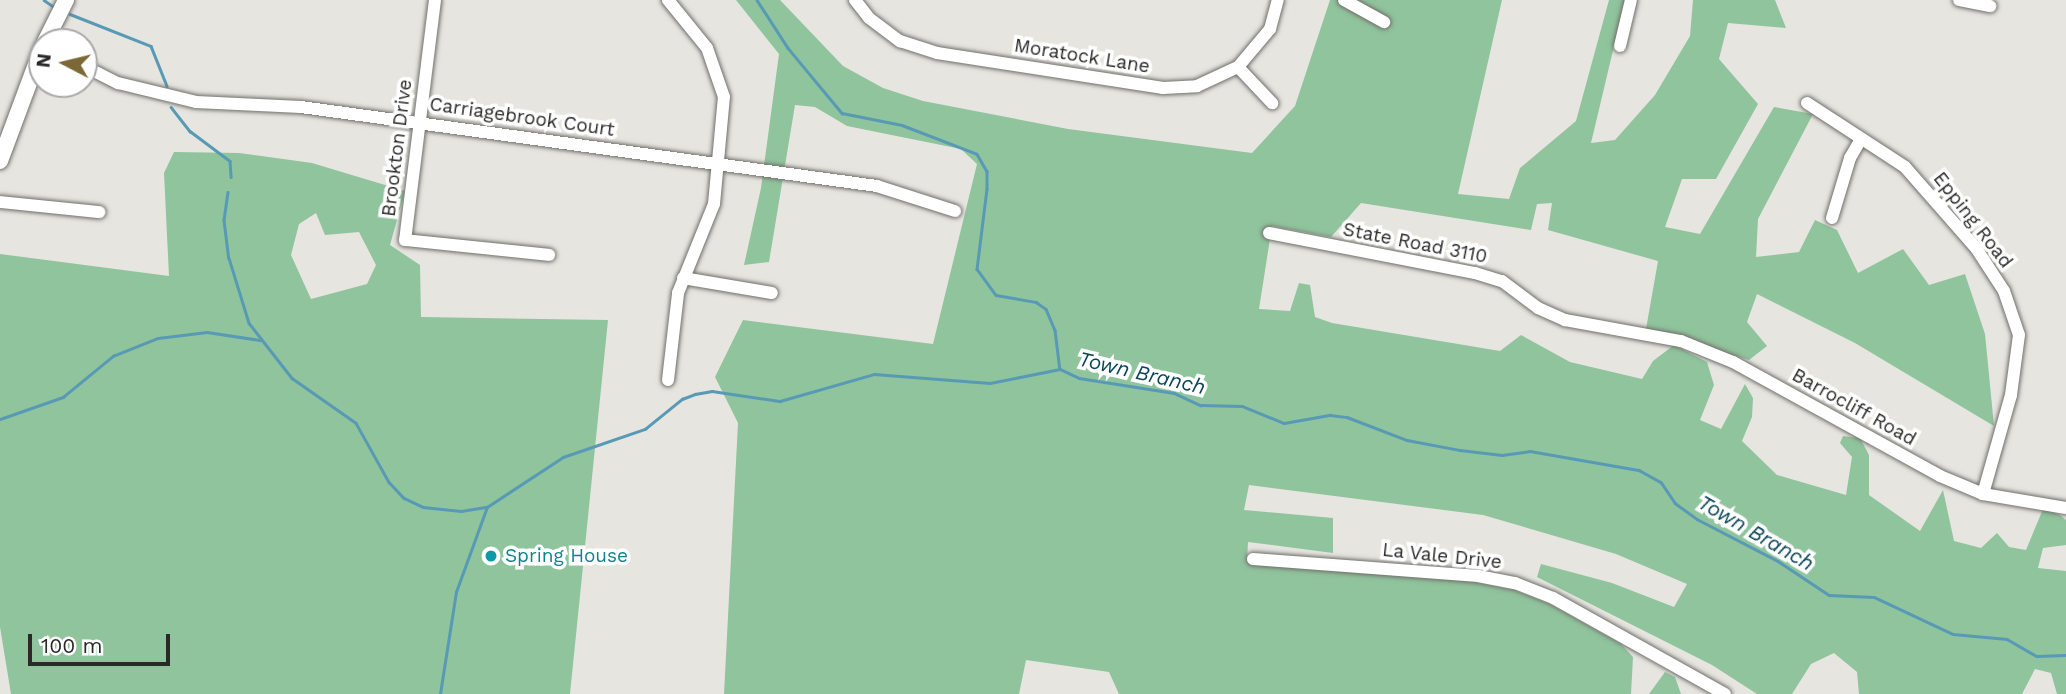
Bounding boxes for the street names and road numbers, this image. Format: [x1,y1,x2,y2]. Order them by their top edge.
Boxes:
street label: Moratock Lane [1012,34,1152,78]
street label: Brookton Drive [377,78,417,218]
street label: Carriagebrook Court [428,93,616,141]
street label: Epping Road [1928,167,2018,273]
street label: State Road 3110 [1341,218,1489,268]
street label: Barrocliff Road [1788,363,1920,451]
street label: La Vale Drive [1381,538,1503,574]

